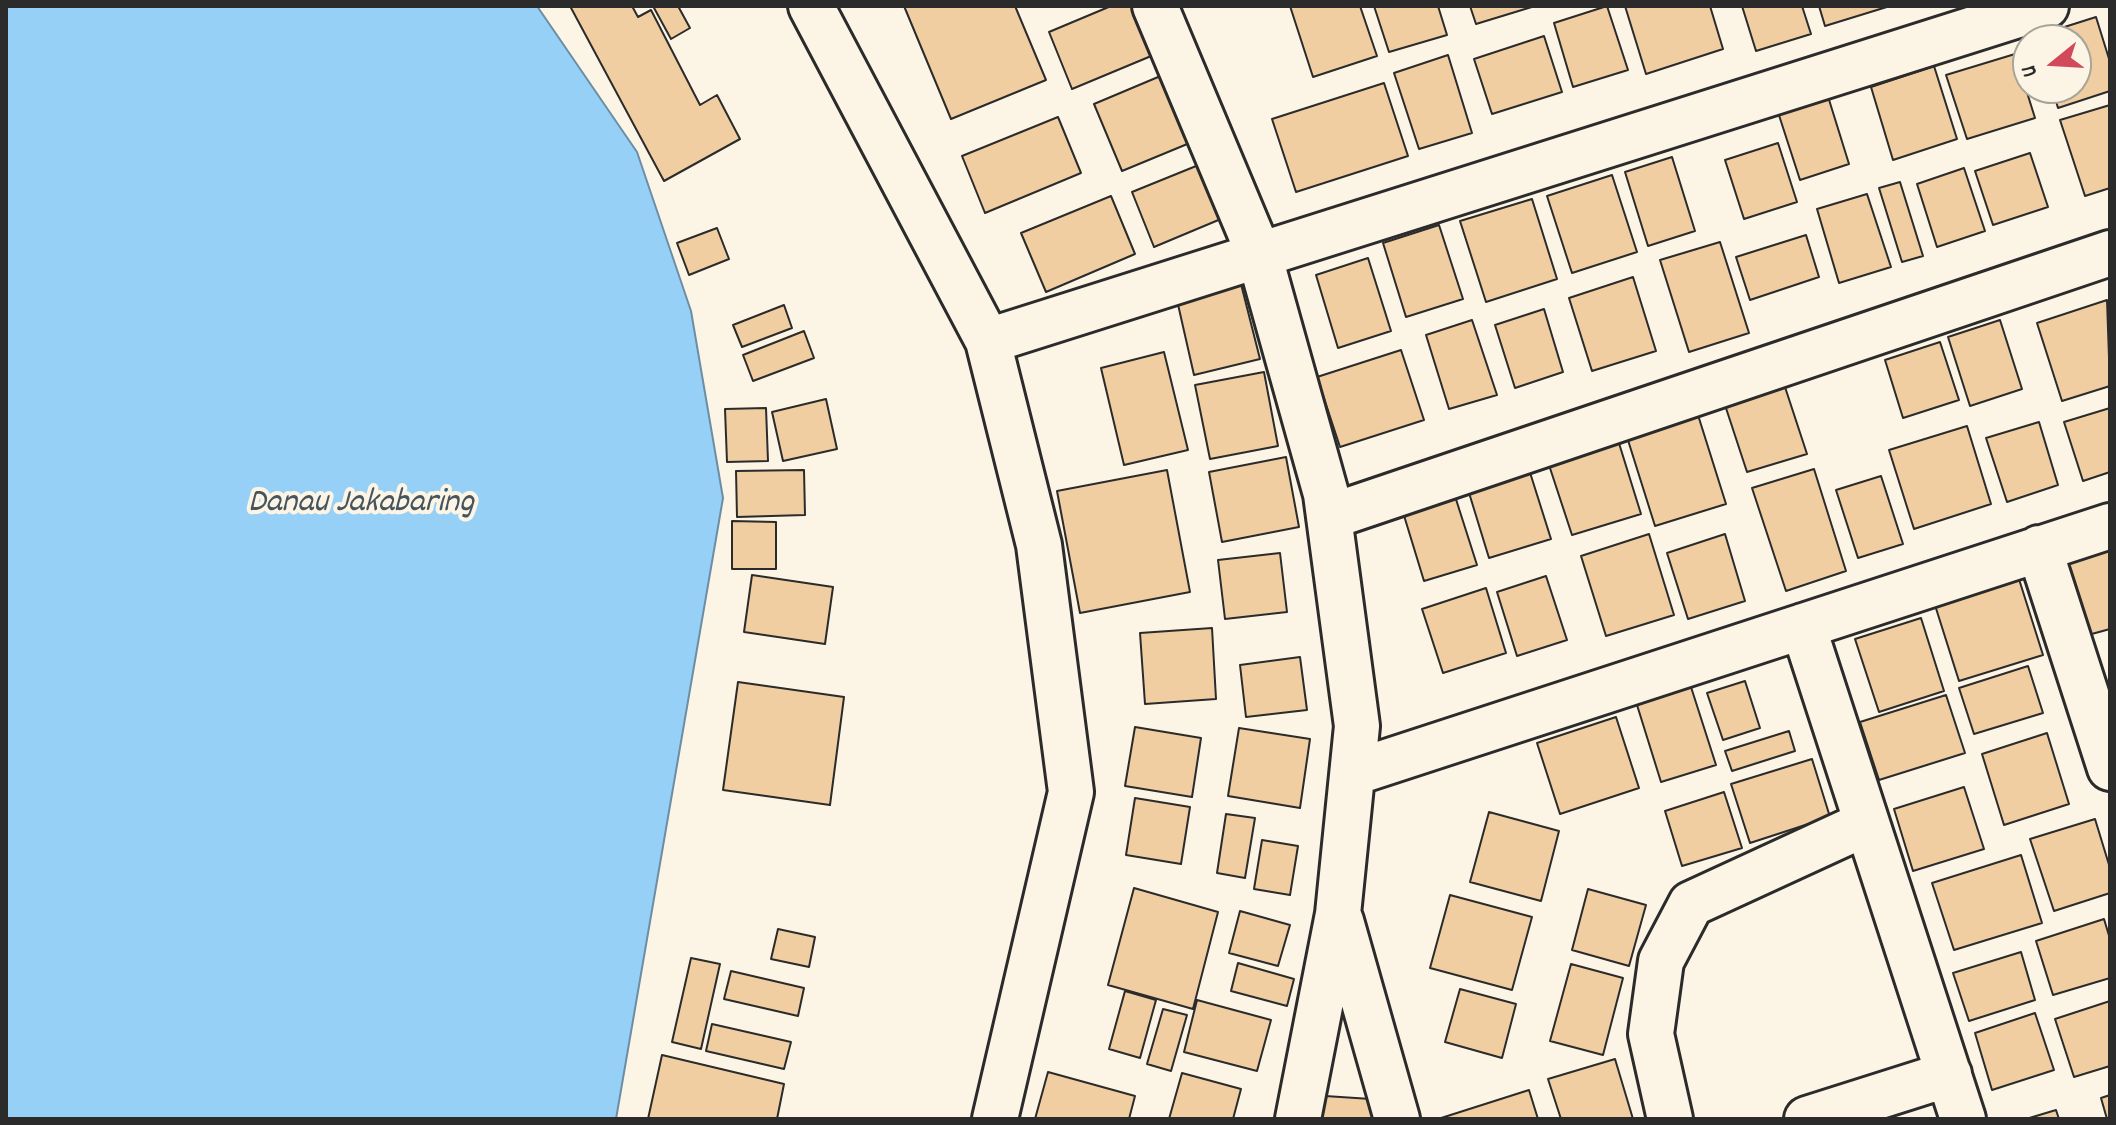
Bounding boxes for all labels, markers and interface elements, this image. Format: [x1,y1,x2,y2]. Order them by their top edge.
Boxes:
north arrow [2012,24,2092,104]
text: U [2014,61,2047,81]
water label: Danau Jakabaring [248,485,474,525]

